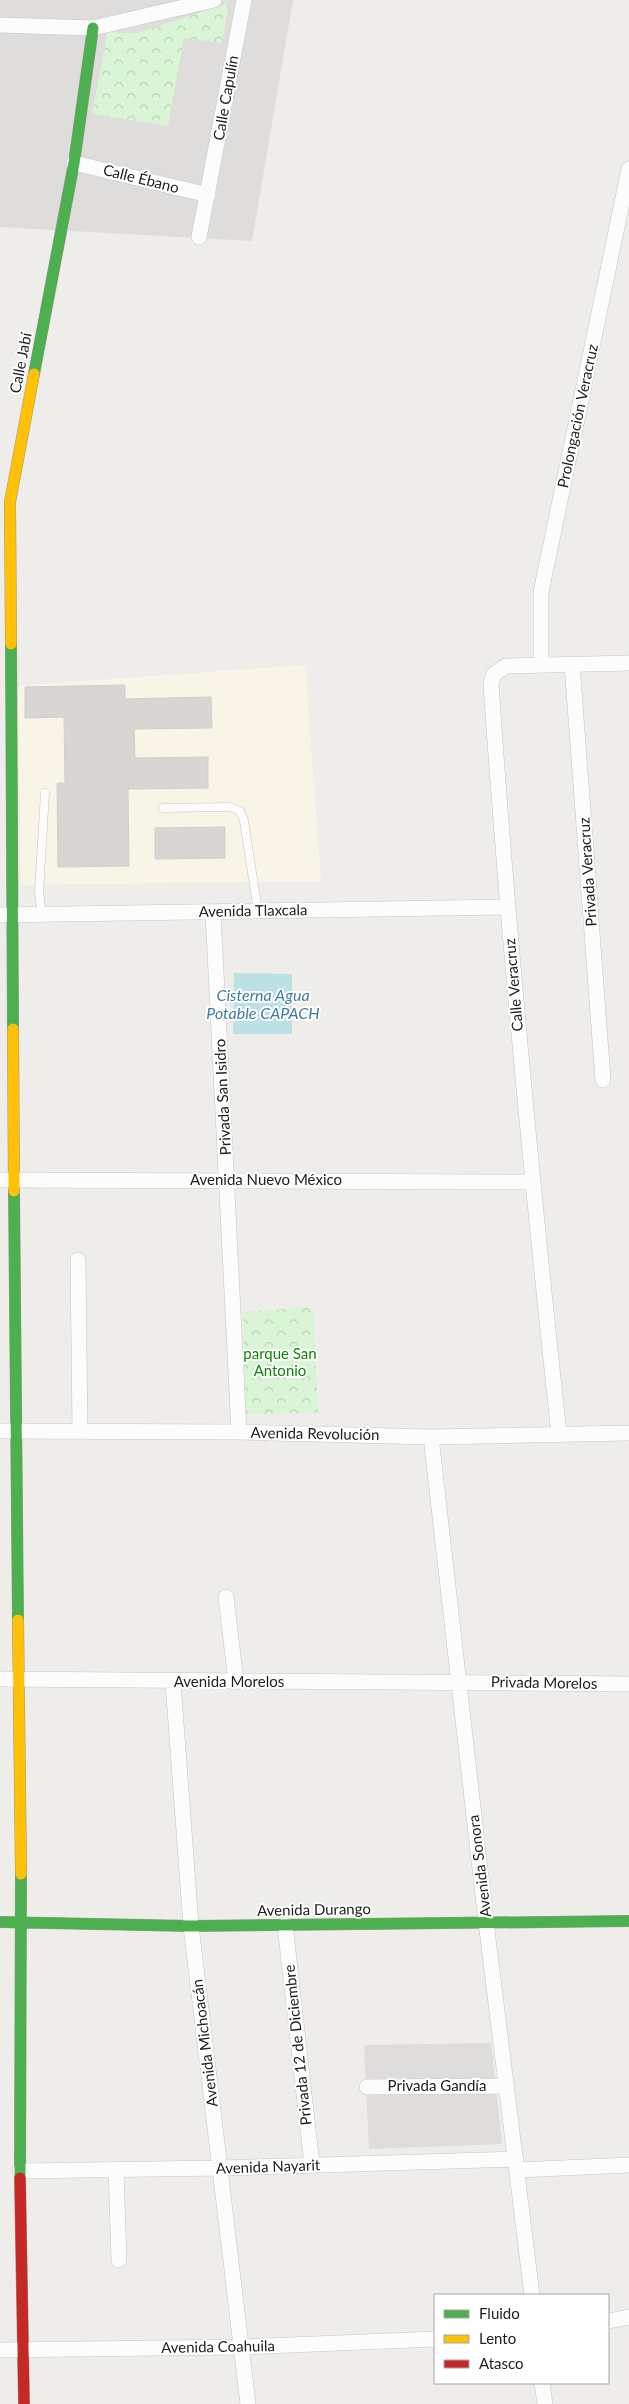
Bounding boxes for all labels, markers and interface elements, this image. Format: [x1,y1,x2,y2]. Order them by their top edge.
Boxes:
street label: Calle Capulín [209,54,241,142]
street label: Calle Ébano [101,160,181,196]
street label: Calle Jabí [5,330,35,395]
street label: Prolongación Veracruz [553,342,601,489]
street label: Privada Veracruz [574,817,600,927]
street label: Avenida Tlaxcala [198,900,307,920]
street label: Calle Veracruz [500,938,526,1032]
water label: Cisterna Agua Potable CAPACH [206,985,320,1022]
street label: Privada San Isidro [210,1038,234,1156]
street label: Avenida Nuevo México [190,1170,342,1188]
park label: parque San Antonio [243,1344,317,1379]
street label: Avenida Revolución [250,1423,380,1443]
street label: Avenida Morelos [174,1672,284,1690]
street label: Privada Morelos [491,1672,597,1692]
street label: Avenida Sonora [464,1814,494,1918]
street label: Avenida Durango [257,1899,371,1919]
street label: Privada 12 de Diciembre [280,1964,314,2126]
street label: Avenida Michoacán [187,1978,221,2108]
street label: Privada Gandía [388,2076,486,2094]
street label: Avenida Nayarit [215,2155,321,2177]
legend [434,2294,609,2384]
text: Fluido [479,2304,520,2322]
text: Lento [479,2329,516,2347]
street label: Avenida Coahuila [161,2336,275,2356]
text: Atasco [479,2354,524,2372]

